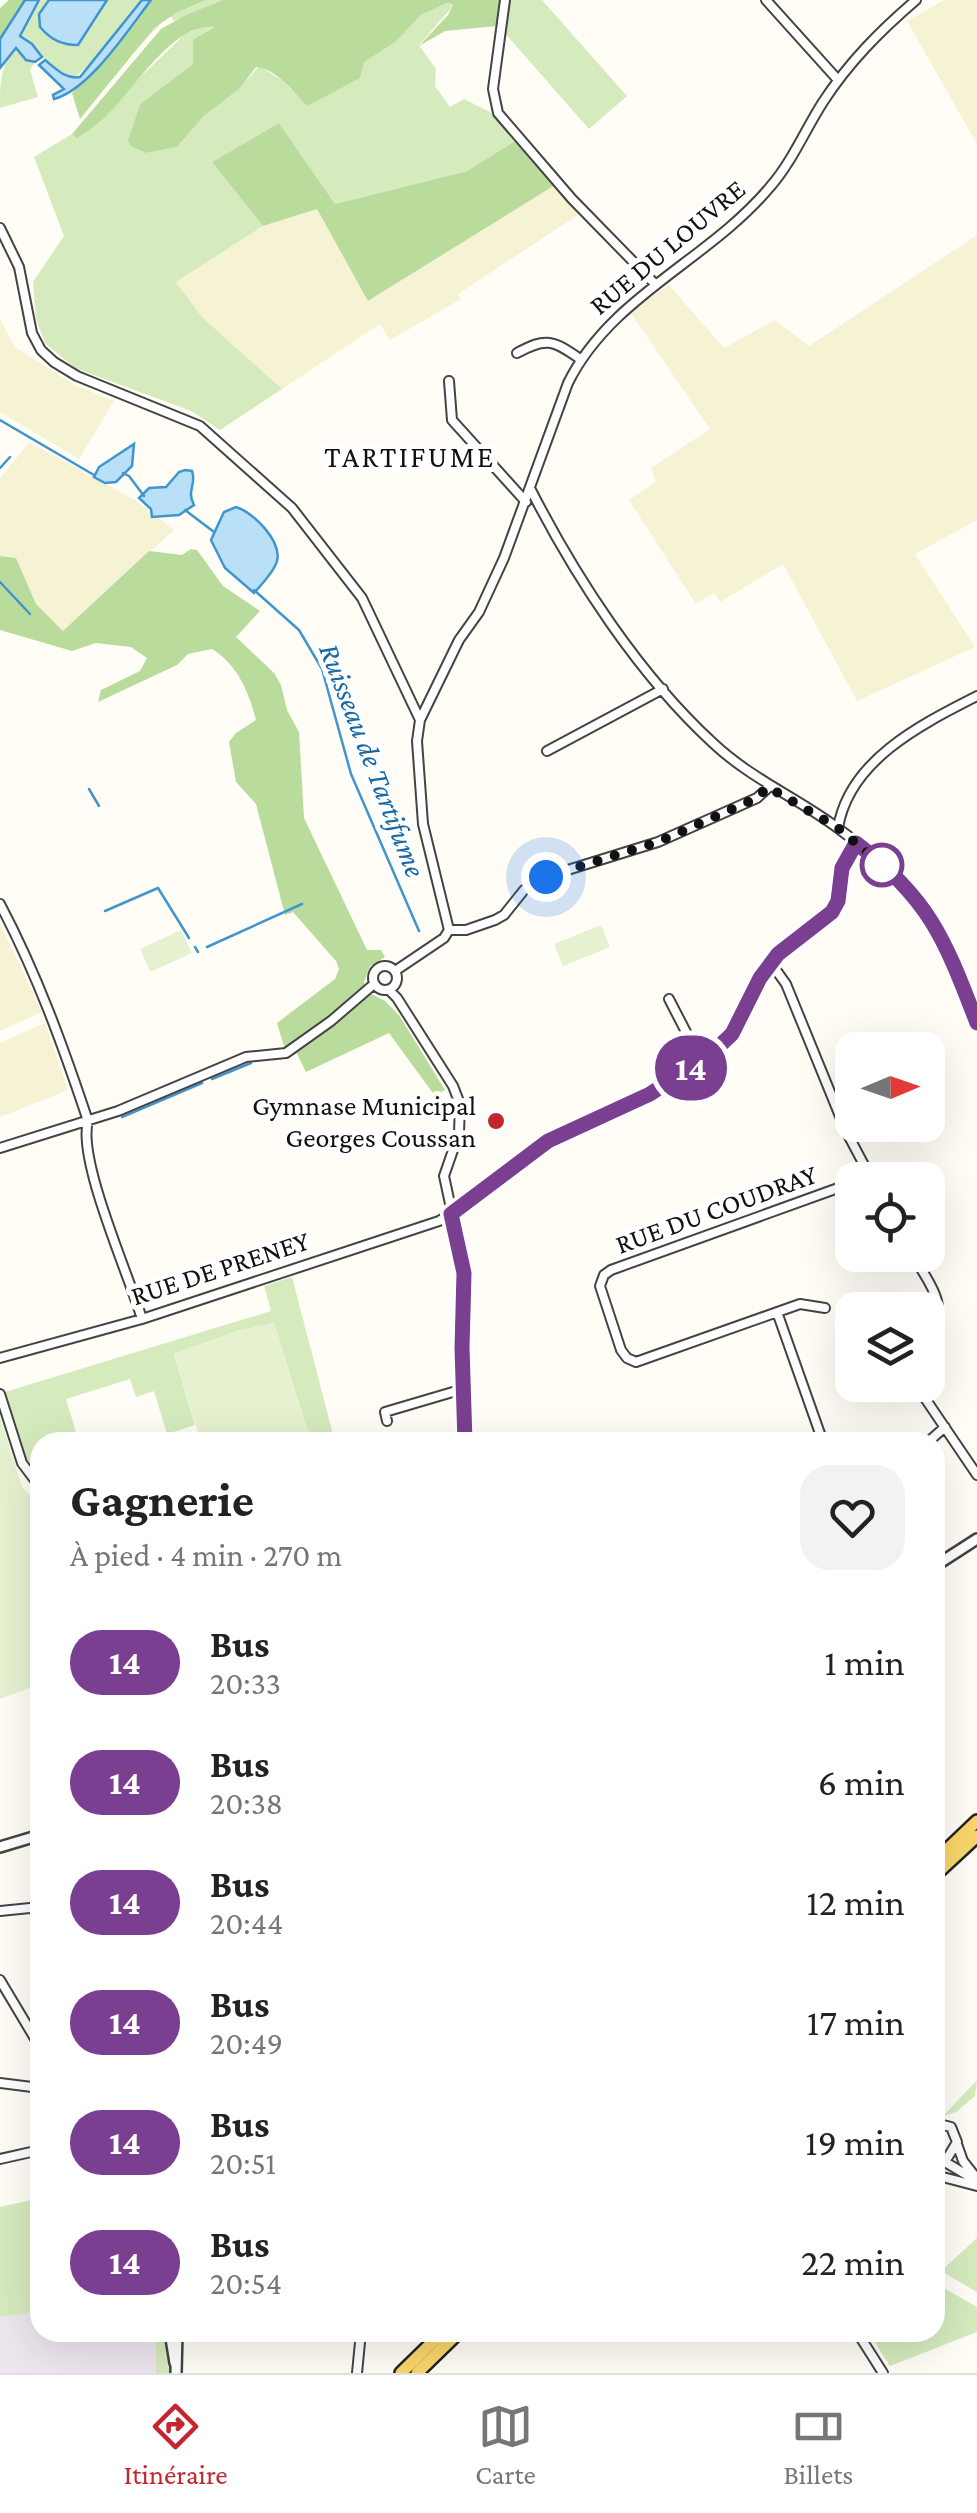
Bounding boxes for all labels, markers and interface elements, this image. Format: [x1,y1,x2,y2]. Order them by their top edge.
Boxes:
street label: RUE DU LOUVRE [583,173,751,321]
district label: TARTIFUME [324,440,496,473]
water label: Ruisseau de Tartifume [312,638,433,882]
unlabelled marker [861,844,903,886]
your location [521,852,571,902]
north arrow [835,1032,945,1142]
map controls [835,1032,945,1402]
line badge: 14 [646,1036,736,1100]
text: 14 [675,1049,707,1088]
place label: Gymnase Municipal Georges Coussan [252,1090,476,1153]
marker: Gymnase Municipal Georges Coussan [485,1110,507,1132]
street label: RUE DU COUDRAY [611,1158,821,1260]
button: locate [835,1162,945,1272]
street label: RUE DE PRENEY [127,1225,313,1311]
button: layers [835,1292,945,1402]
button: heart [800,1465,905,1570]
text: Gagnerie [70,1473,254,1526]
text: À pied · 4 min · 270 m [70,1537,342,1573]
text: Bus [210,1623,269,1665]
text: 1 min [824,1641,905,1683]
text: 14 [109,1643,141,1682]
text: 20:33 [210,1665,281,1701]
text: Bus [210,1743,269,1785]
text: 6 min [818,1761,905,1803]
text: 14 [109,1763,141,1802]
text: 20:38 [210,1785,283,1821]
text: Bus [210,1863,269,1905]
text: 12 min [806,1881,905,1923]
text: 14 [109,1883,141,1922]
text: 20:44 [210,1905,283,1941]
text: Bus [210,1983,269,2025]
text: 17 min [807,2001,905,2043]
text: 14 [109,2003,141,2042]
text: 20:49 [210,2025,283,2061]
text: Bus [210,2103,269,2145]
text: 19 min [805,2121,905,2163]
text: 14 [109,2123,141,2162]
text: 20:51 [210,2145,276,2181]
text: Bus [210,2223,269,2265]
text: 22 min [801,2241,905,2283]
text: 14 [109,2243,141,2282]
text: 20:54 [210,2265,282,2301]
tab: Itinéraire [124,2399,228,2490]
tab: Carte [475,2399,536,2490]
tab: Billets [784,2399,853,2490]

